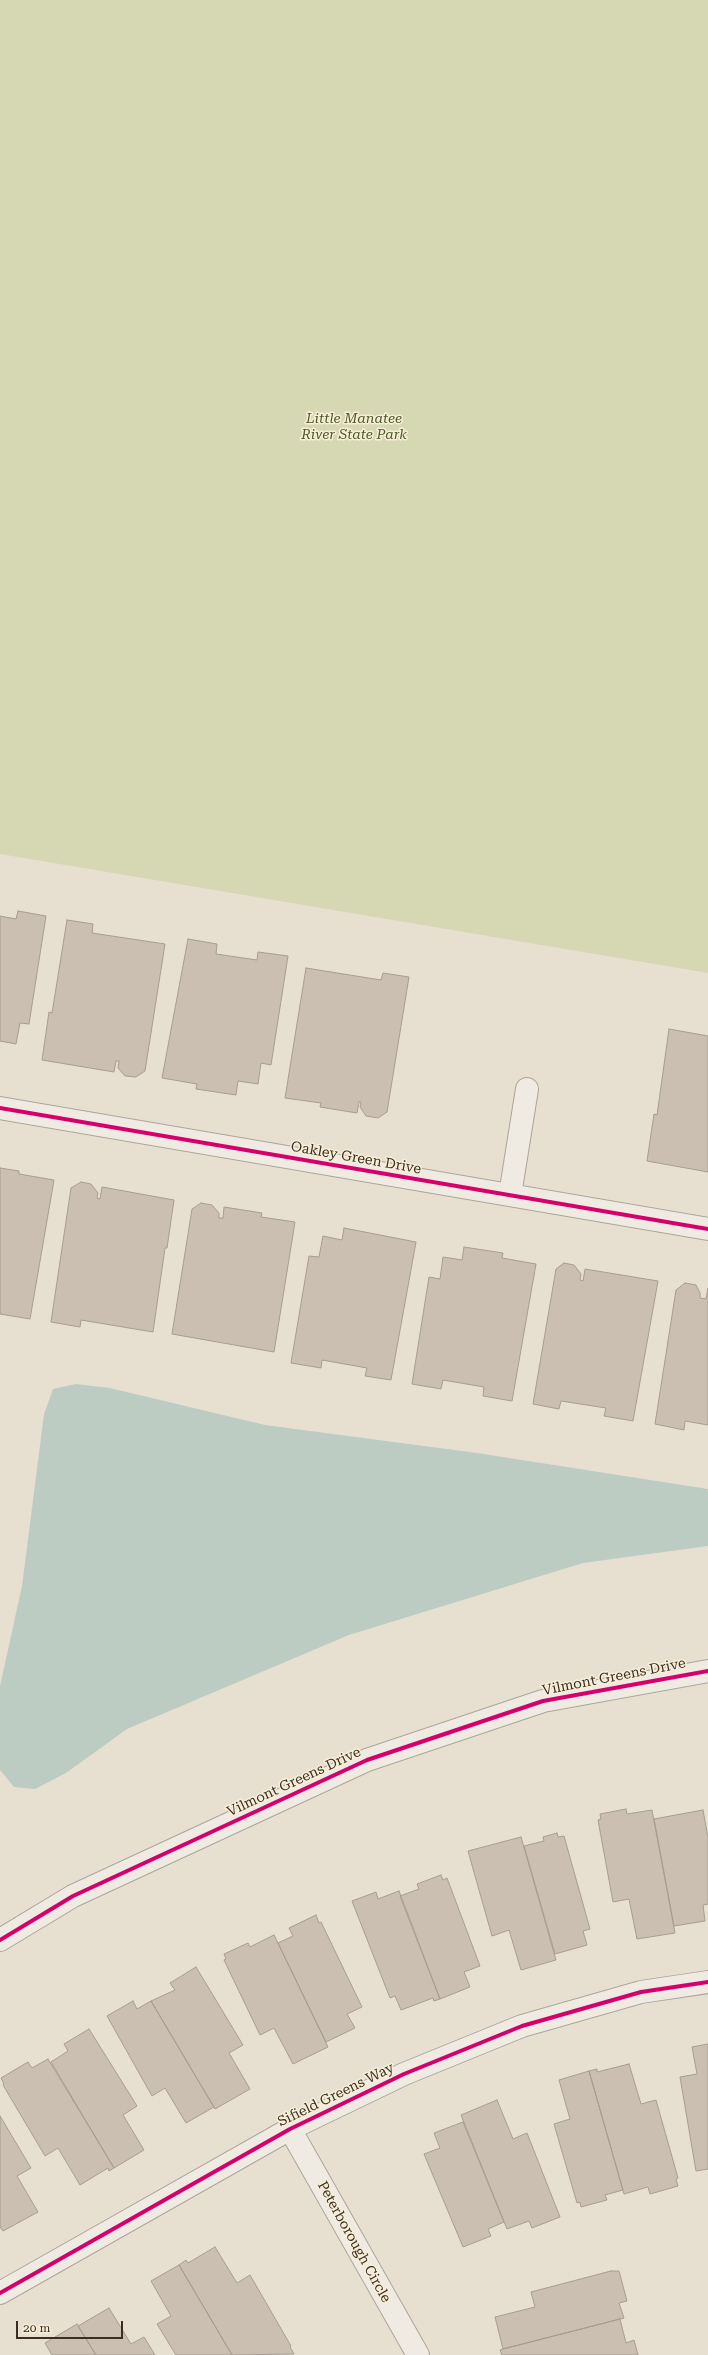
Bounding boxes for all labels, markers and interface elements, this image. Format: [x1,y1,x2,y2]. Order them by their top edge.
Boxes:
park label: Little Manatee River State Park [301,411,407,444]
street label: Oakley Green Drive [290,1138,422,1178]
street label: Vilmont Greens Drive [541,1655,687,1699]
street label: Vilmont Greens Drive [225,1744,363,1820]
street label: Sifield Greens Way [275,2060,397,2130]
street label: Peterborough Circle [314,2178,394,2306]
scale bar [18,2313,125,2339]
text: 20 m [23,2321,50,2335]

